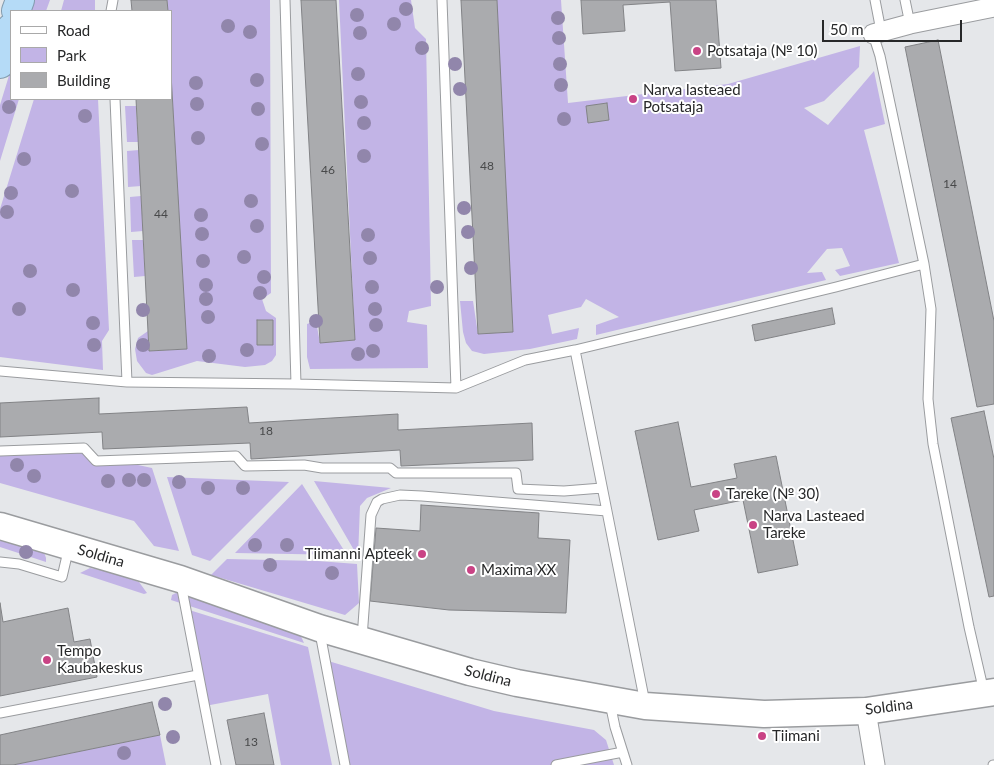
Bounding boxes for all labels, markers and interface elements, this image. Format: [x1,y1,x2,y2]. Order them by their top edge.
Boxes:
legend [10,10,172,100]
scale bar [824,10,964,42]
text: 50 m [830,20,864,38]
text: Road [57,21,90,39]
place label: Potsataja (№ 10) [707,42,818,60]
marker: Potsataja (№ 10) [691,45,703,57]
text: Park [57,46,86,64]
text: Building [57,71,110,89]
place label: Narva lasteaed Potsataja [643,81,741,116]
marker: Narva lasteaed Potsataja [627,93,639,105]
house number: 48 [480,159,494,173]
house number: 46 [321,163,335,177]
house number: 14 [943,177,957,191]
house number: 44 [154,207,168,221]
house number: 18 [259,424,273,438]
place label: Tareke (№ 30) [726,485,819,503]
marker: Tareke (№ 30) [710,488,722,500]
place label: Narva Lasteaed Tareke [763,507,865,542]
marker: Narva Lasteaed Tareke [747,519,759,531]
street label: Soldina [75,541,127,571]
place label: Tiimanni Apteek [305,545,412,563]
marker: Tiimanni Apteek [416,548,428,560]
place label: Maxima XX [481,561,556,579]
marker: Maxima XX [465,564,477,576]
place label: Tempo Kaubakeskus [57,642,143,677]
marker: Tempo Kaubakeskus [41,654,53,666]
street label: Soldina [463,661,513,691]
street label: Soldina [864,695,914,719]
place label: Tiimani [772,727,820,745]
marker: Tiimani [756,730,768,742]
house number: 13 [244,735,258,749]

